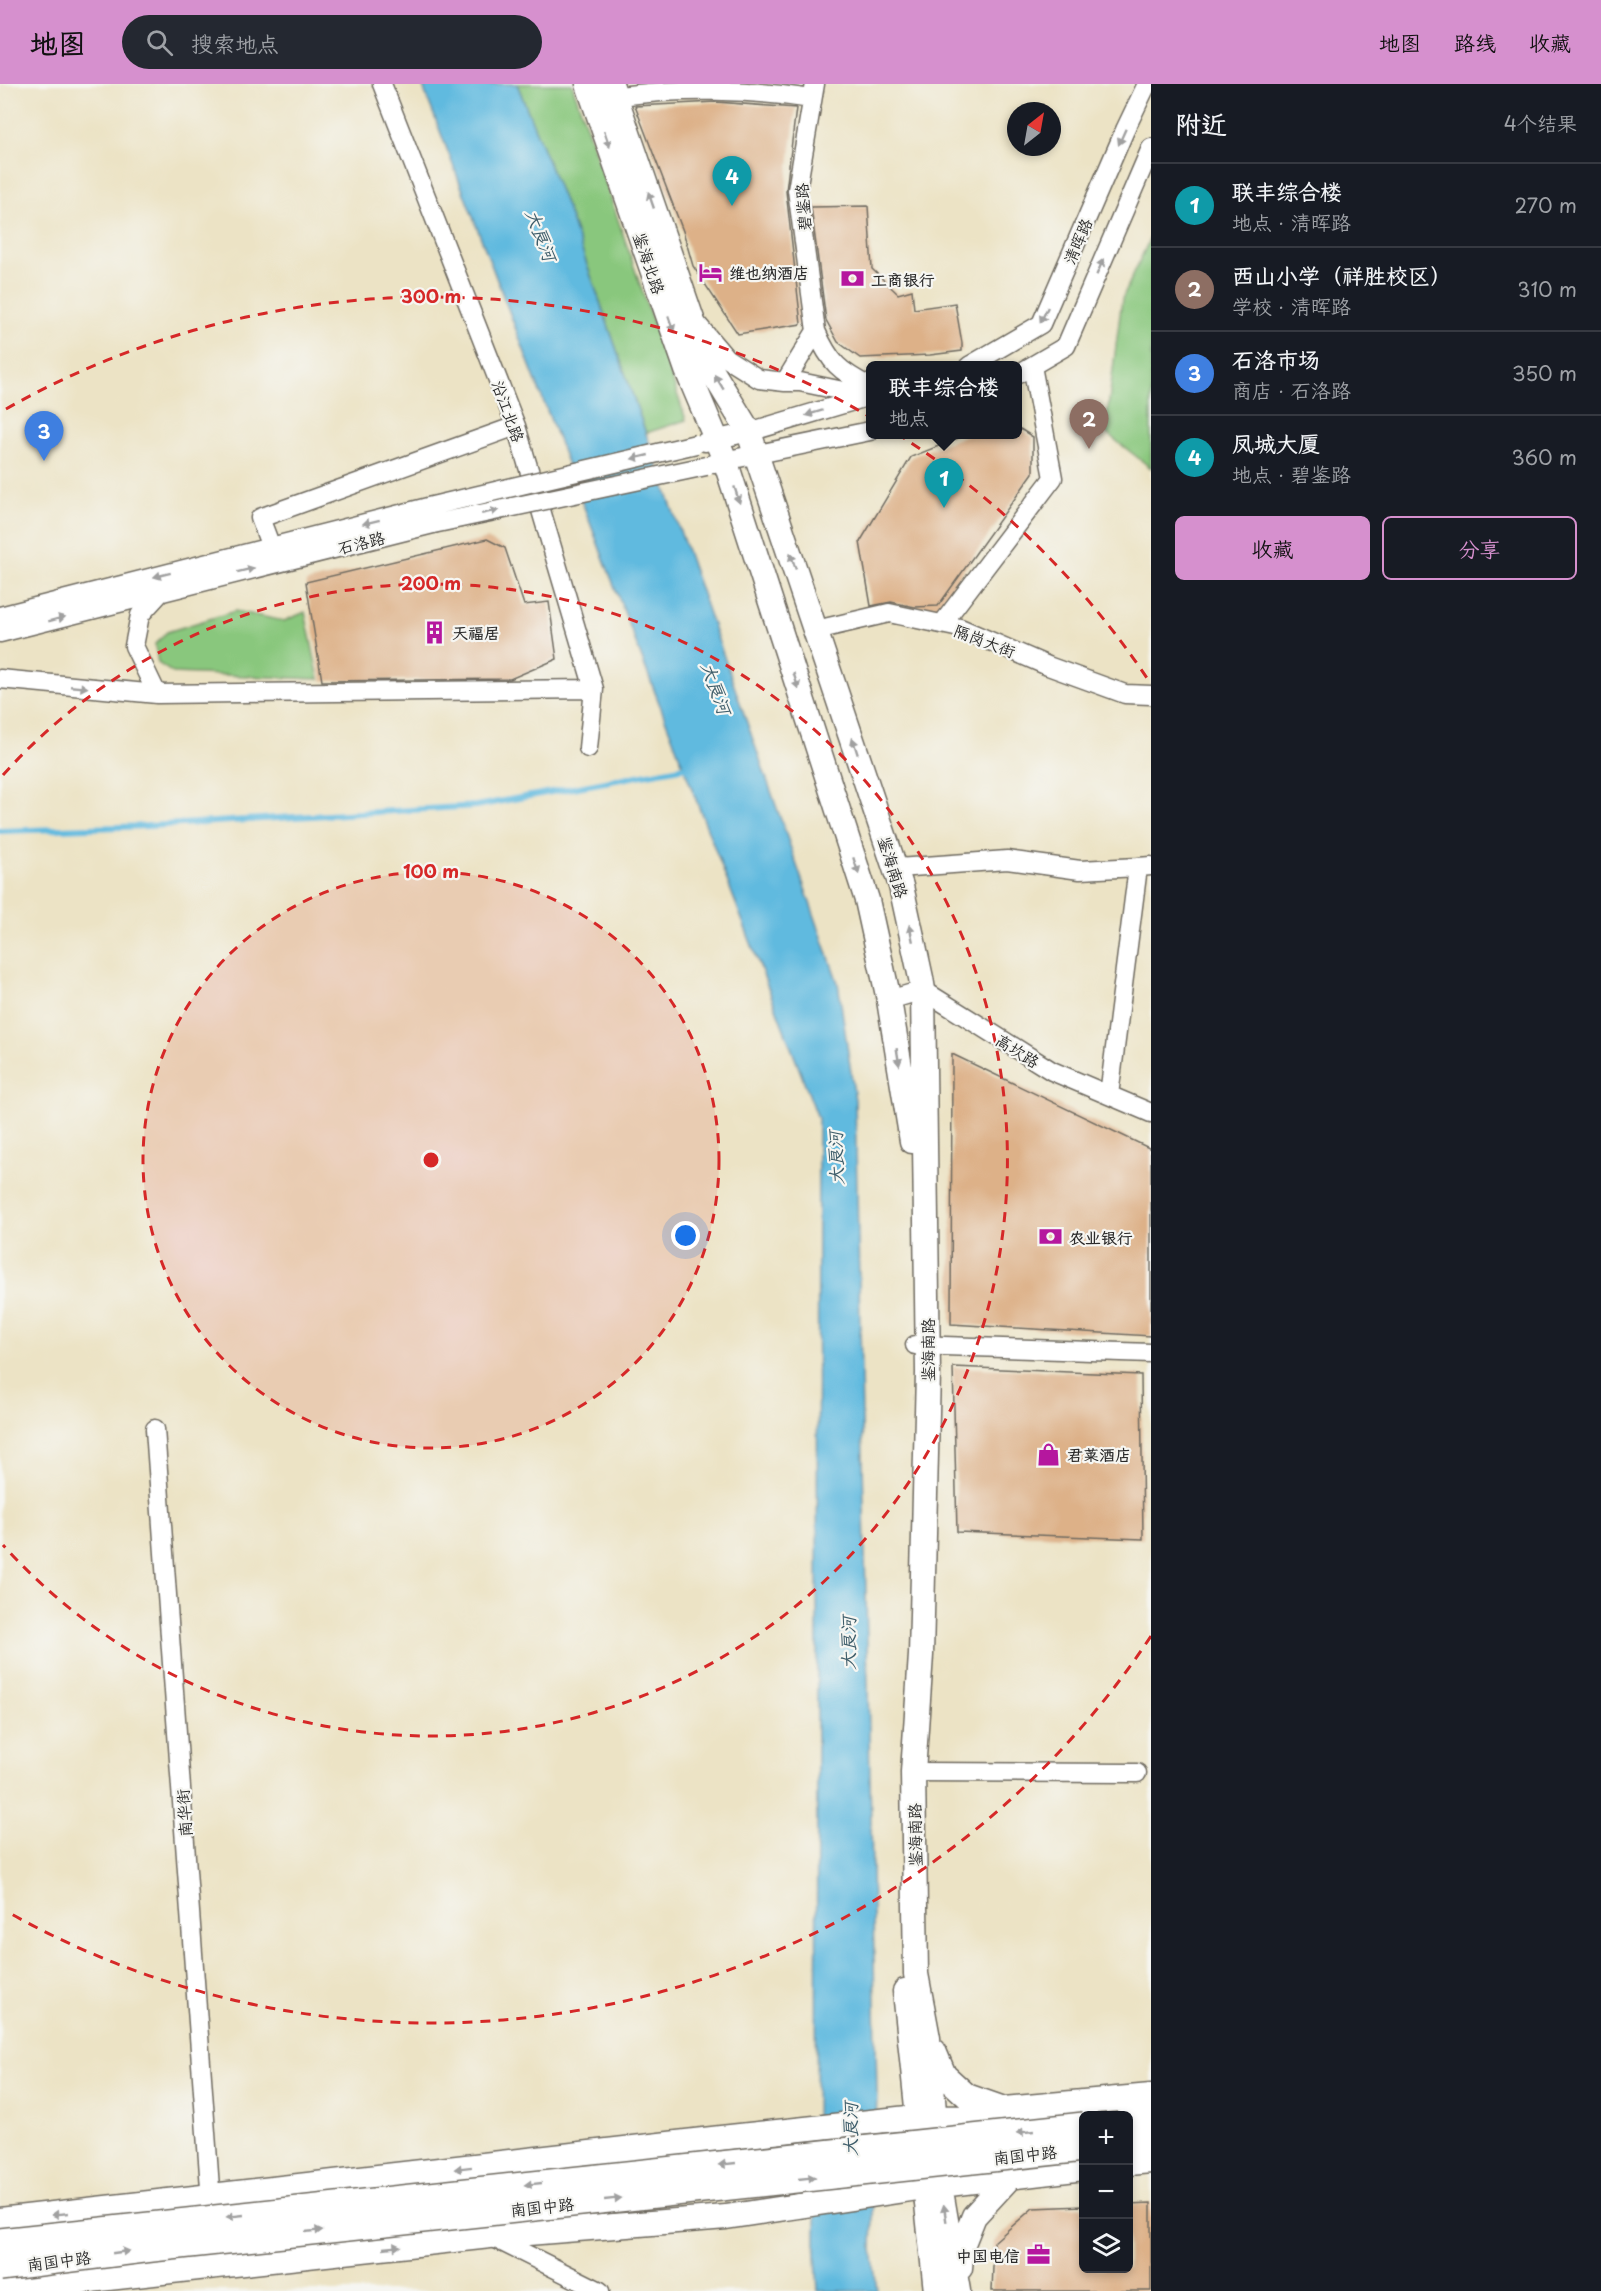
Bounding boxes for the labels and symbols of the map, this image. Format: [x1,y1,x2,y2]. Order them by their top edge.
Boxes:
north arrow [1007,102,1061,156]
one-way arrow [1117,128,1126,145]
one-way arrow [603,130,613,148]
pin: 4 [712,156,752,206]
street label: 碧鉴路 [788,182,816,232]
one-way arrow [645,191,655,209]
water label: 大良河 [520,205,565,268]
street label: 清晖路 [1057,214,1097,268]
street label: 鉴海北路 [628,229,672,297]
one-way arrow [1095,257,1105,275]
hotel icon: 维也纳酒店 [698,259,724,285]
place label: 维也纳酒店 [729,260,809,284]
bank icon: 工商银行 [840,266,866,292]
place label: 工商银行 [871,267,935,291]
text: 300 m [401,282,461,309]
one-way arrow [1040,307,1049,324]
one-way arrow [667,315,676,333]
one-way arrow [713,374,724,390]
street label: 沿江北路 [487,377,531,445]
pin: 2 [1070,400,1108,449]
one-way arrow [805,409,823,418]
pin: 3 [24,412,63,461]
one-way arrow [630,453,649,463]
pin: 1 [924,458,964,508]
one-way arrow [732,486,742,504]
one-way arrow [481,507,500,516]
one-way arrow [362,517,381,527]
street label: 石洛路 [335,525,387,559]
one-way arrow [787,552,797,570]
one-way arrow [236,565,255,575]
text: 200 m [401,569,461,596]
one-way arrow [153,570,171,580]
one-way arrow [47,613,66,623]
street label: 隔岗大街 [951,617,1019,663]
building icon: 天福居 [421,619,447,645]
place label: 天福居 [452,620,500,644]
water label: 大良河 [695,658,740,721]
one-way arrow [792,672,801,690]
one-way arrow [70,682,89,692]
one-way arrow [849,737,859,755]
street label: 鉴海南路 [873,833,915,901]
text: 100 m [403,857,459,884]
one-way arrow [852,857,862,875]
one-way arrow [906,923,915,942]
street label: 高坎路 [991,1027,1045,1073]
one-way arrow [894,1047,903,1066]
water label: 大良河 [820,1128,849,1185]
centre of rings [421,1150,441,1170]
your location [671,1221,700,1250]
bank icon: 农业银行 [1038,1224,1064,1250]
place label: 农业银行 [1069,1225,1133,1249]
street label: 鉴海南路 [915,1318,939,1382]
shop icon: 君莱酒店 [1036,1441,1062,1467]
place label: 君莱酒店 [1067,1442,1131,1466]
water label: 大良河 [834,1613,861,1670]
street label: 南华街 [169,1788,197,1838]
street label: 鉴海南路 [901,1803,927,1867]
water label: 大良河 [836,2099,863,2156]
one-way arrow [1016,2127,1035,2137]
street label: 南国中路 [992,2139,1058,2169]
one-way arrow [717,2159,736,2169]
one-way arrow [453,2163,472,2173]
one-way arrow [797,2173,816,2183]
one-way arrow [524,2179,543,2189]
street label: 南国中路 [509,2191,575,2221]
one-way arrow [603,2194,622,2203]
one-way arrow [940,2203,949,2222]
one-way arrow [51,2209,70,2219]
one-way arrow [225,2211,244,2221]
one-way arrow [305,2226,324,2235]
one-way arrow [383,2242,402,2252]
office icon: 中国电信 [1025,2242,1051,2268]
place label: 中国电信 [956,2243,1020,2267]
street label: 南国中路 [26,2244,92,2276]
one-way arrow [111,2248,130,2257]

